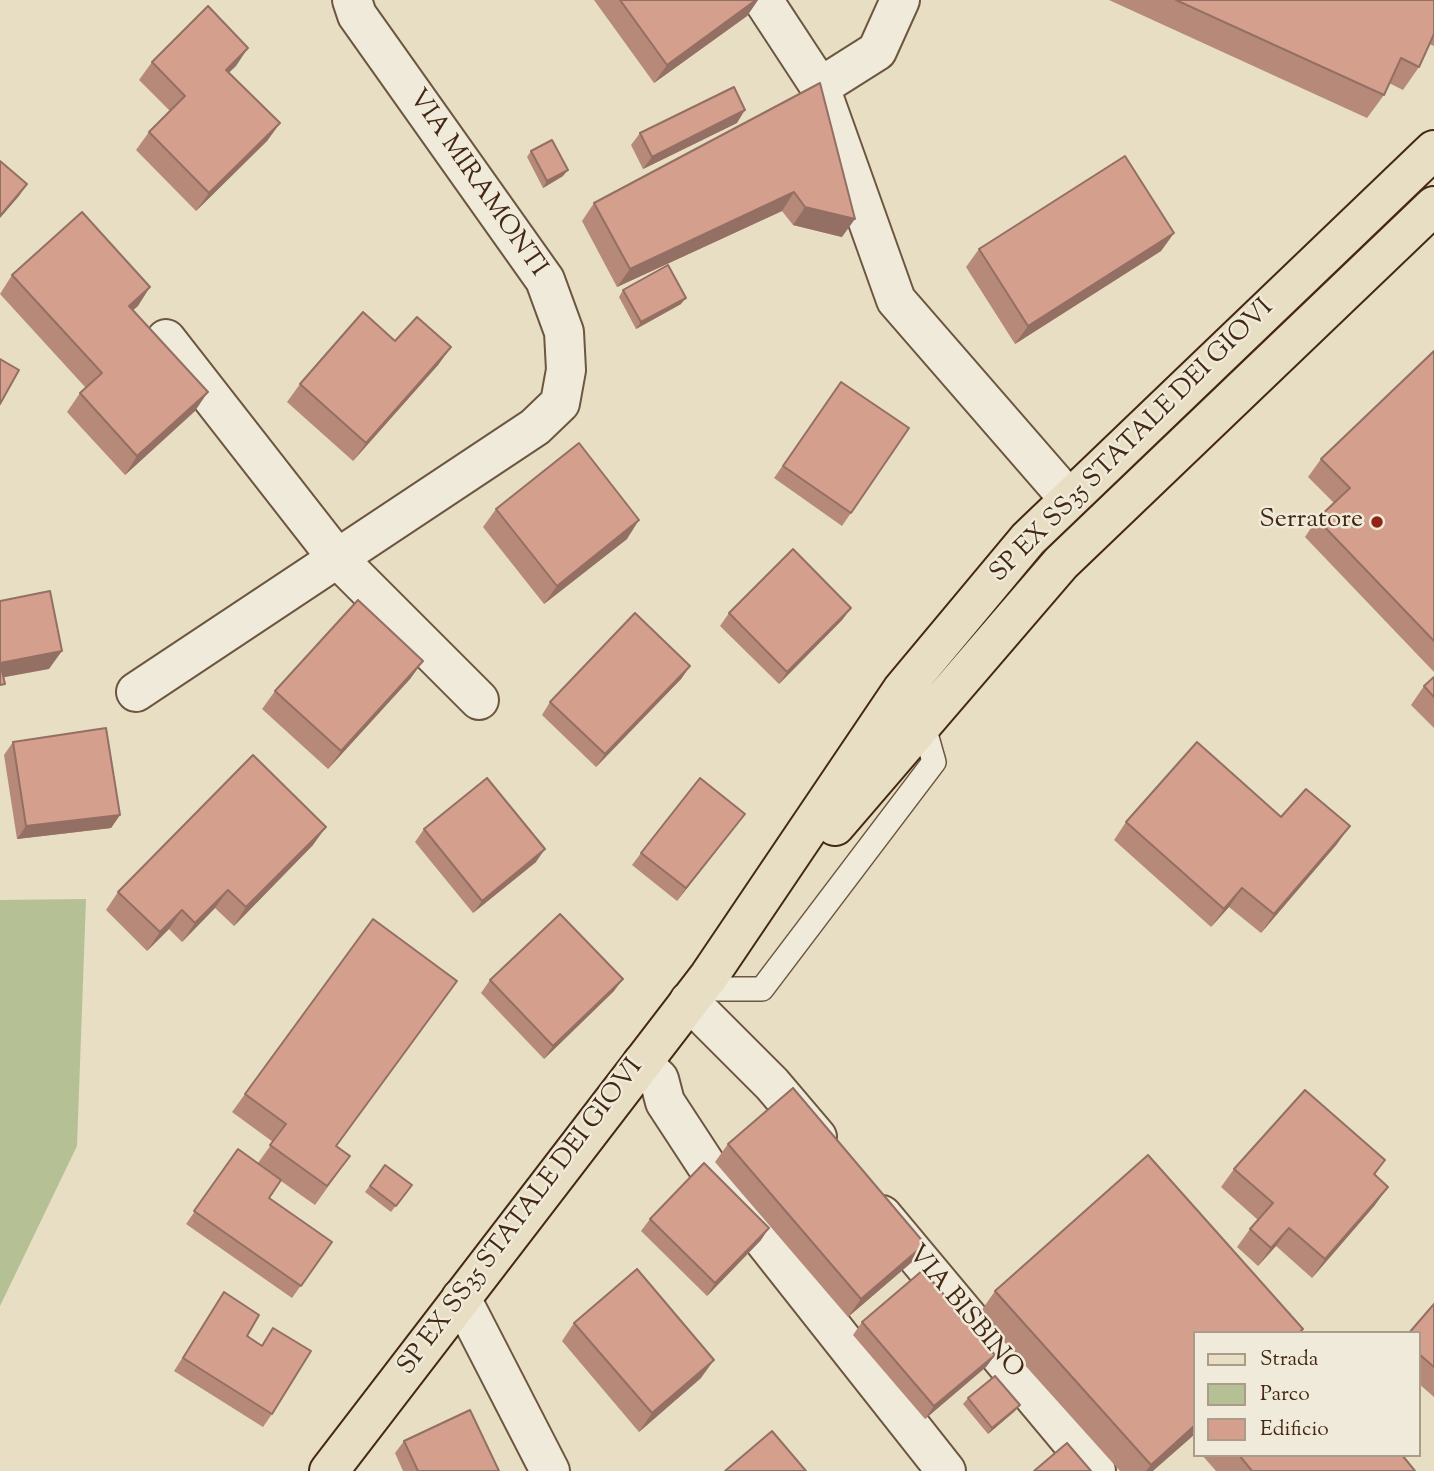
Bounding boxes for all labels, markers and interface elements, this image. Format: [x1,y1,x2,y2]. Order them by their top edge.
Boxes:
street label: VIA MIRAMONTI [400,84,552,284]
street label: SP EX SS35 STATALE DEI GIOVI [985,294,1281,590]
place label: Serratore [1259,506,1363,538]
marker: Serratore [1369,514,1385,530]
street label: SP EX SS35 STATALE DEI GIOVI [393,1054,651,1382]
street label: VIA BISBINO [899,1240,1029,1386]
legend [1192,1331,1420,1457]
text: Strada [1260,1345,1319,1375]
text: Parco [1260,1380,1310,1410]
text: Edificio [1260,1415,1329,1445]

